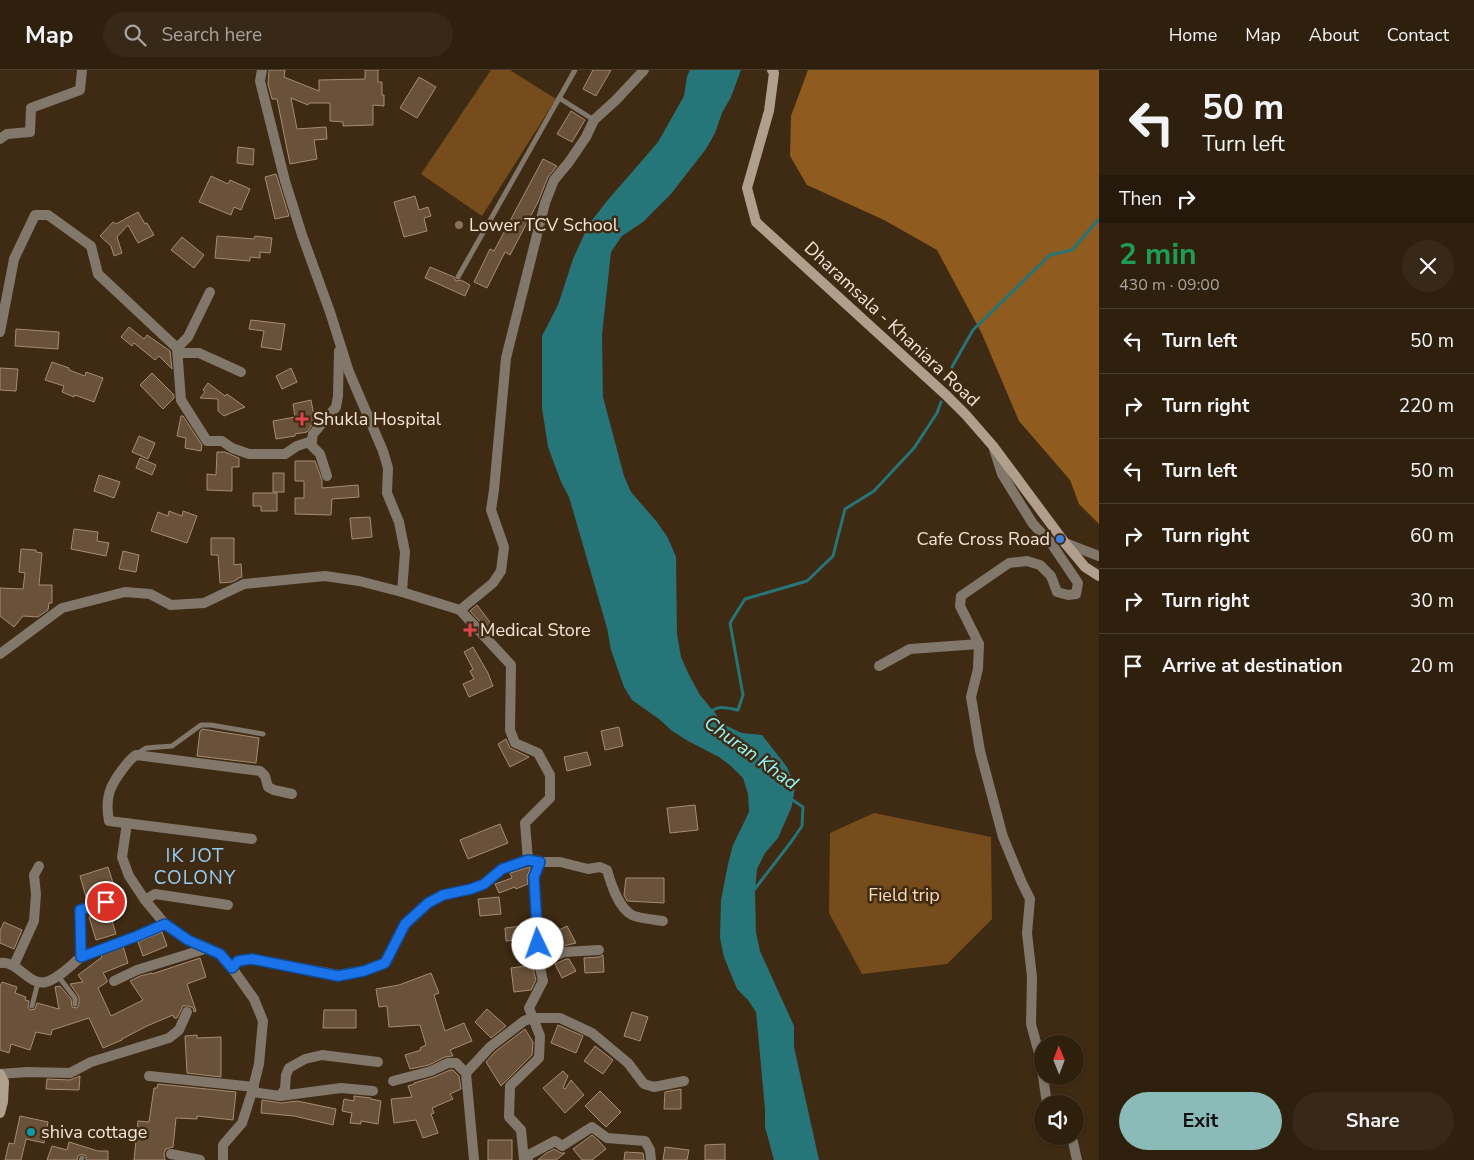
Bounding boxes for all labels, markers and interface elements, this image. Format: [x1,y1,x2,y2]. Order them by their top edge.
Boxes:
search box [103,12,453,57]
text: Map [25,19,73,51]
icon: search [121,21,149,49]
text: Search here [161,22,262,48]
text: Home [1169,23,1217,47]
text: Map [1245,23,1281,47]
text: About [1309,23,1359,47]
text: Contact [1387,23,1449,47]
text: 50 m [1202,84,1284,131]
icon: left [1119,90,1184,155]
text: Turn left [1202,129,1285,159]
icon: right [1172,185,1200,213]
text: Then [1119,186,1162,212]
place label: Lower TCV School [469,213,619,237]
marker: Lower TCV School [453,219,465,231]
text: 2 min [1119,234,1197,275]
street label: Dharamsala - Khaniara Road [799,236,985,412]
button: close [1402,240,1454,292]
text: 430 m · 09:00 [1119,274,1220,296]
icon: left [1119,327,1147,355]
text: Turn left [1162,328,1237,354]
text: 50 m [1410,328,1454,354]
icon: right [1119,392,1147,420]
text: Turn right [1162,393,1249,419]
text: 220 m [1399,393,1454,419]
place label: Shukla Hospital [313,407,442,431]
marker: Shukla Hospital [295,412,309,426]
icon: left [1119,457,1147,485]
text: Turn left [1162,458,1237,484]
text: 50 m [1410,458,1454,484]
icon: right [1119,522,1147,550]
text: Turn right [1162,523,1249,549]
text: 60 m [1410,523,1454,549]
place label: Cafe Cross Road [916,527,1050,551]
marker: Cafe Cross Road [1054,533,1066,545]
icon: right [1119,587,1147,615]
text: Turn right [1162,588,1249,614]
text: 30 m [1410,588,1454,614]
place label: Medical Store [480,618,591,642]
marker: Medical Store [464,624,476,636]
icon: arrive [1119,652,1147,680]
text: Arrive at destination [1162,653,1343,679]
text: 20 m [1410,653,1454,679]
water label: Churan Khad [699,710,804,797]
district label: IK JOT COLONY [154,843,236,891]
pin [85,881,127,923]
park label: Field trip [868,883,940,907]
icon: arrive [92,888,120,916]
position arrow [511,917,563,969]
north arrow [1034,1035,1084,1085]
map controls [1034,1035,1084,1145]
button: Exit [1119,1092,1282,1150]
button: Share [1292,1092,1454,1150]
button: sound [1034,1095,1084,1145]
place label: shiva cottage [41,1120,147,1144]
marker: shiva cottage [25,1126,37,1138]

